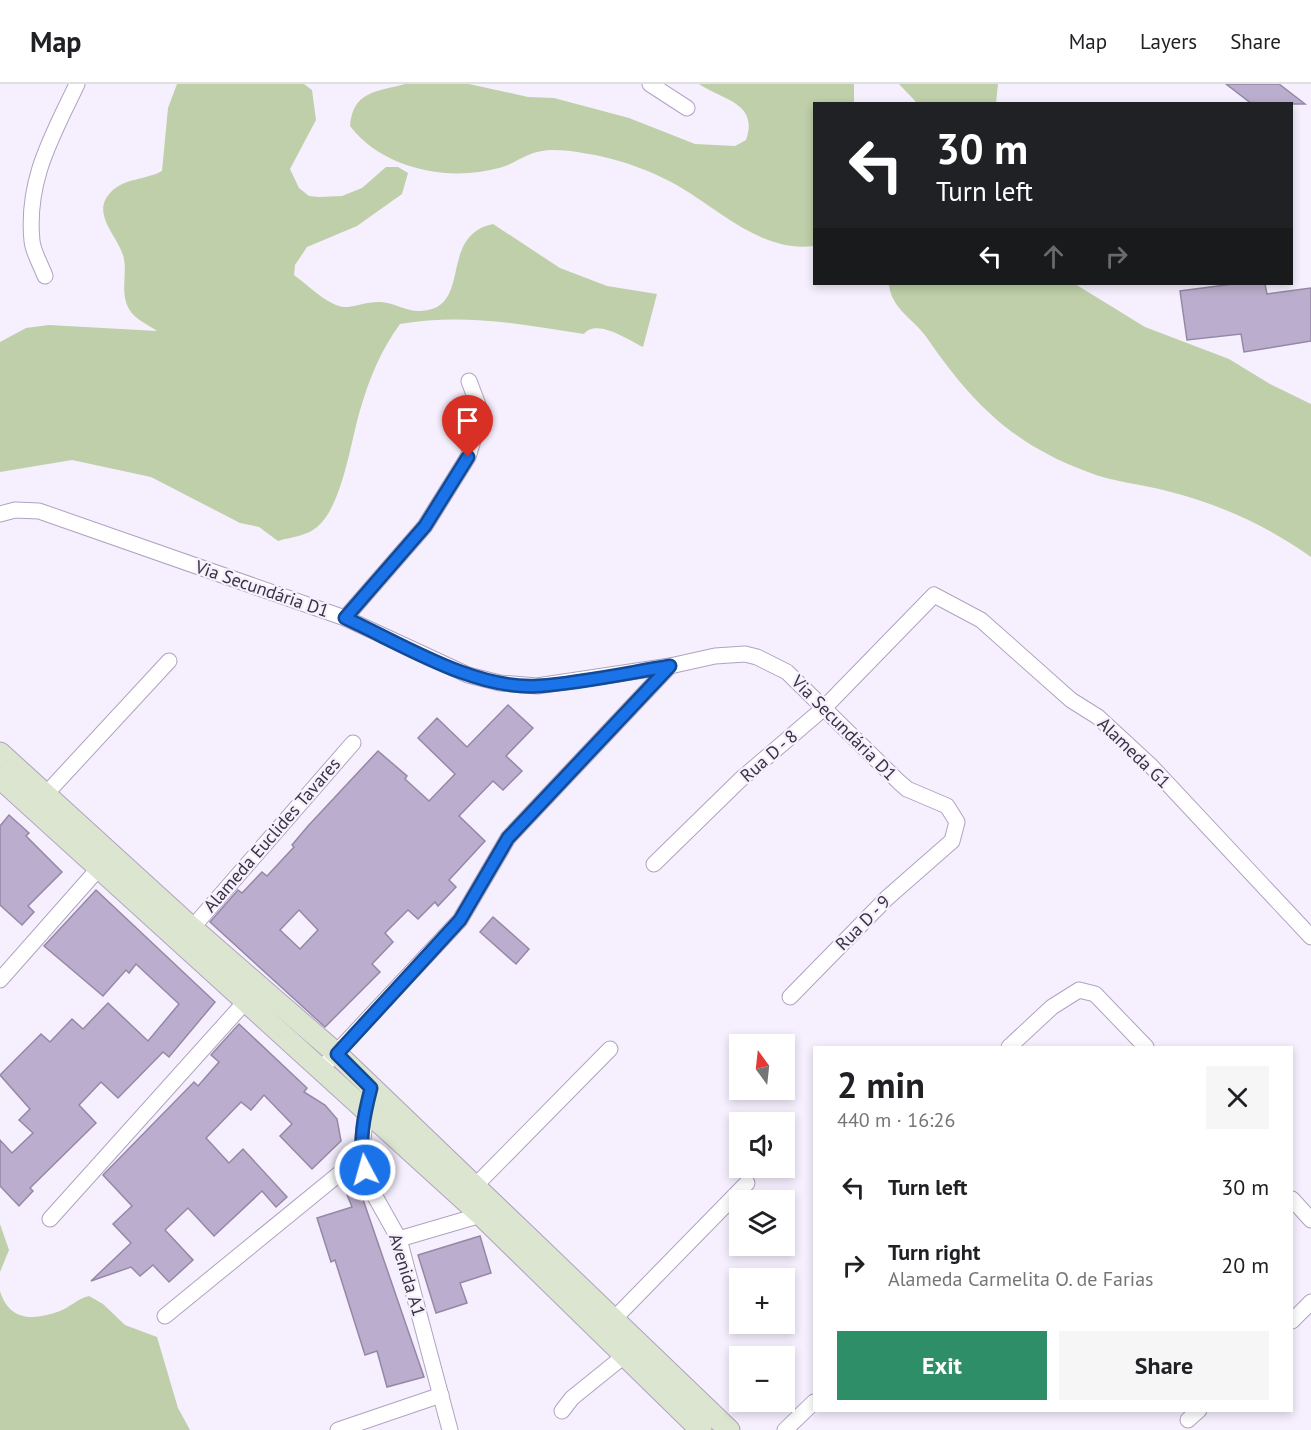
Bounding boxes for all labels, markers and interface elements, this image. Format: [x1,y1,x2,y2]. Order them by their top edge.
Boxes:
text: Map [30,23,81,60]
text: Map [1069,28,1107,55]
text: Layers [1140,28,1197,55]
text: Share [1230,28,1281,55]
text: 30 m [936,121,1028,176]
icon: left [837,126,915,204]
text: Turn left [936,174,1033,208]
icon: left [974,240,1007,273]
icon: ahead [1037,240,1070,273]
icon: right [1100,240,1133,273]
pin [442,395,493,457]
icon: arrive [451,404,484,437]
street label: Via Secundária D1 [191,555,332,622]
street label: Via Secundária D1 [786,669,902,785]
street label: Alameda G1 [1093,712,1176,793]
street label: Rua D - 8 [735,724,802,787]
street label: Alameda Euclides Tavares [198,753,345,917]
street label: Rua D - 9 [830,890,895,955]
north arrow [729,1034,795,1100]
map controls [729,1034,795,1412]
text: 2 min [837,1061,925,1108]
button: close [1206,1066,1269,1129]
text: 440 m · 16:26 [837,1107,955,1133]
button: sound [729,1112,795,1178]
position arrow [333,1138,397,1202]
icon: left [837,1171,870,1204]
text: Turn left [888,1173,968,1201]
text: 30 m [1221,1173,1269,1201]
button: layers [729,1190,795,1256]
street label: Avenida A1 [384,1231,431,1319]
text: Turn right [888,1238,980,1266]
icon: right [837,1249,870,1282]
text: 20 m [1221,1251,1269,1279]
text: Alameda Carmelita O. de Farias [888,1266,1153,1292]
button: + [729,1268,795,1334]
button: Exit [837,1331,1047,1400]
button: Share [1059,1331,1269,1400]
button: − [729,1346,795,1412]

